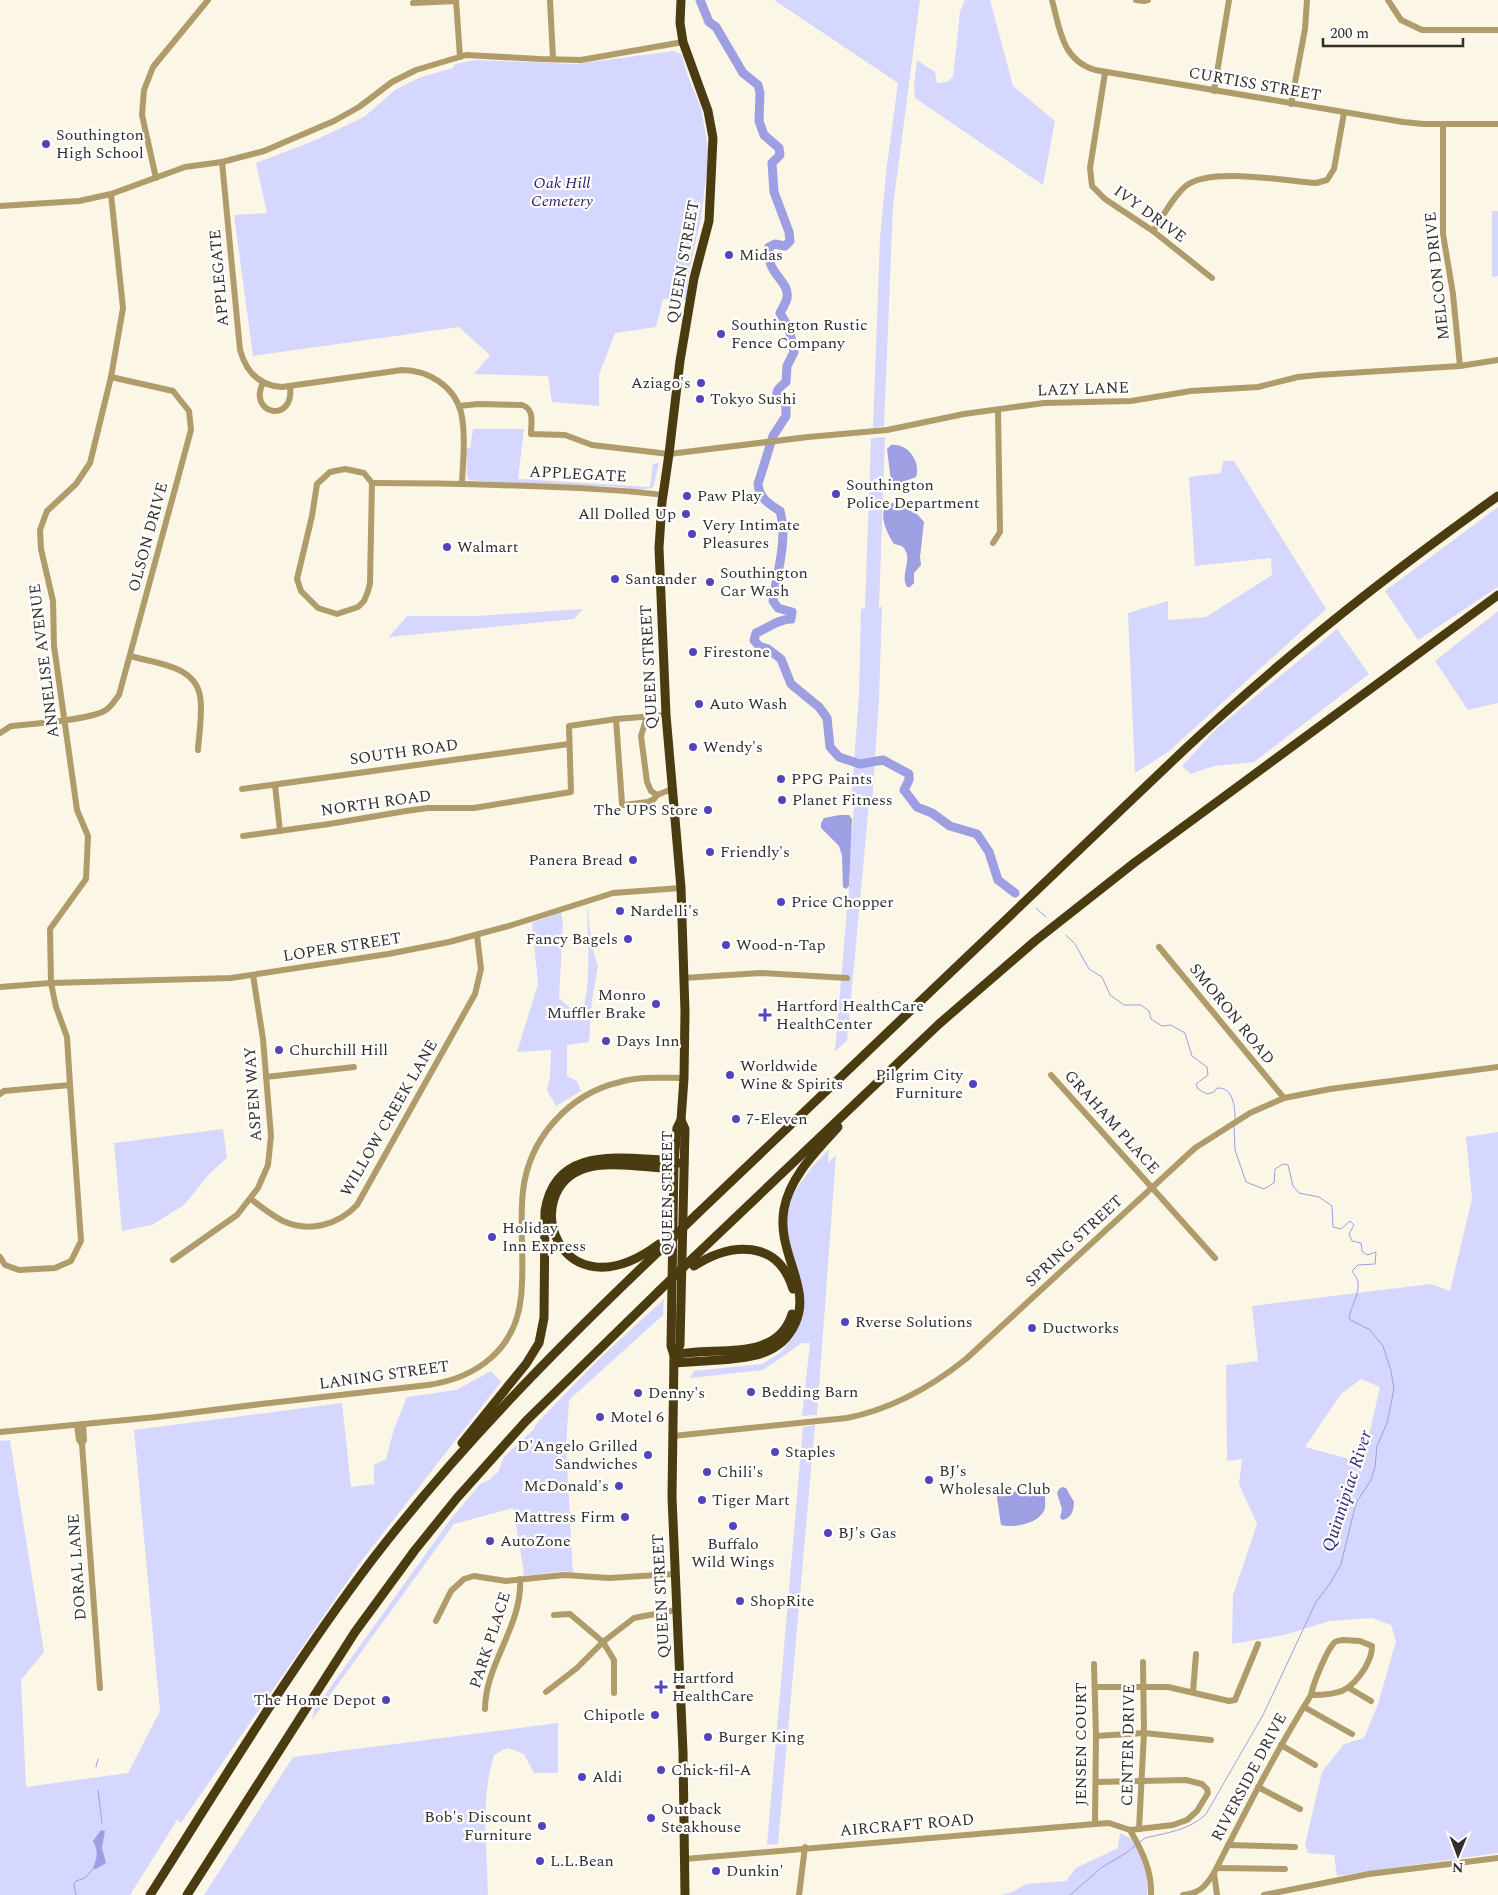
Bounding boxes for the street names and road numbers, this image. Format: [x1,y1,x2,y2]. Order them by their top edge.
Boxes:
street label: CURTISS STREET [1187,61,1323,108]
street label: IVY DRIVE [1109,179,1191,249]
street label: QUEEN STREET [660,198,706,326]
street label: MELCON DRIVE [1418,211,1456,341]
street label: APPLEGATE [203,228,235,328]
street label: LAZY LANE [1037,375,1129,403]
street label: APPLEGATE [529,459,627,489]
street label: OLSON DRIVE [122,479,174,595]
street label: ANNELISE AVENUE [23,582,65,740]
street label: QUEEN STREET [634,604,664,730]
street label: SOUTH ROAD [348,733,460,771]
street label: NORTH ROAD [319,783,433,823]
street label: LOPER STREET [281,926,403,968]
street label: SMORON ROAD [1184,958,1280,1070]
street label: WILLOW CREEK LANE [334,1035,444,1201]
street label: ASPEN WAY [238,1046,268,1142]
street label: GRAHAM PLACE [1059,1065,1165,1179]
street label: QUEEN STREET [655,1130,679,1255]
street label: SPRING STREET [1020,1189,1128,1293]
street label: LANING STREET [317,1354,451,1396]
street label: DORAL LANE [61,1513,93,1621]
street label: QUEEN STREET [646,1533,676,1659]
street label: PARK PLACE [463,1588,517,1692]
street label: JENSEN COURT [1069,1682,1093,1806]
street label: CENTER DRIVE [1115,1684,1141,1806]
street label: RIVERSIDE DRIVE [1205,1708,1293,1846]
street label: AIRCRAFT ROAD [839,1807,975,1843]

